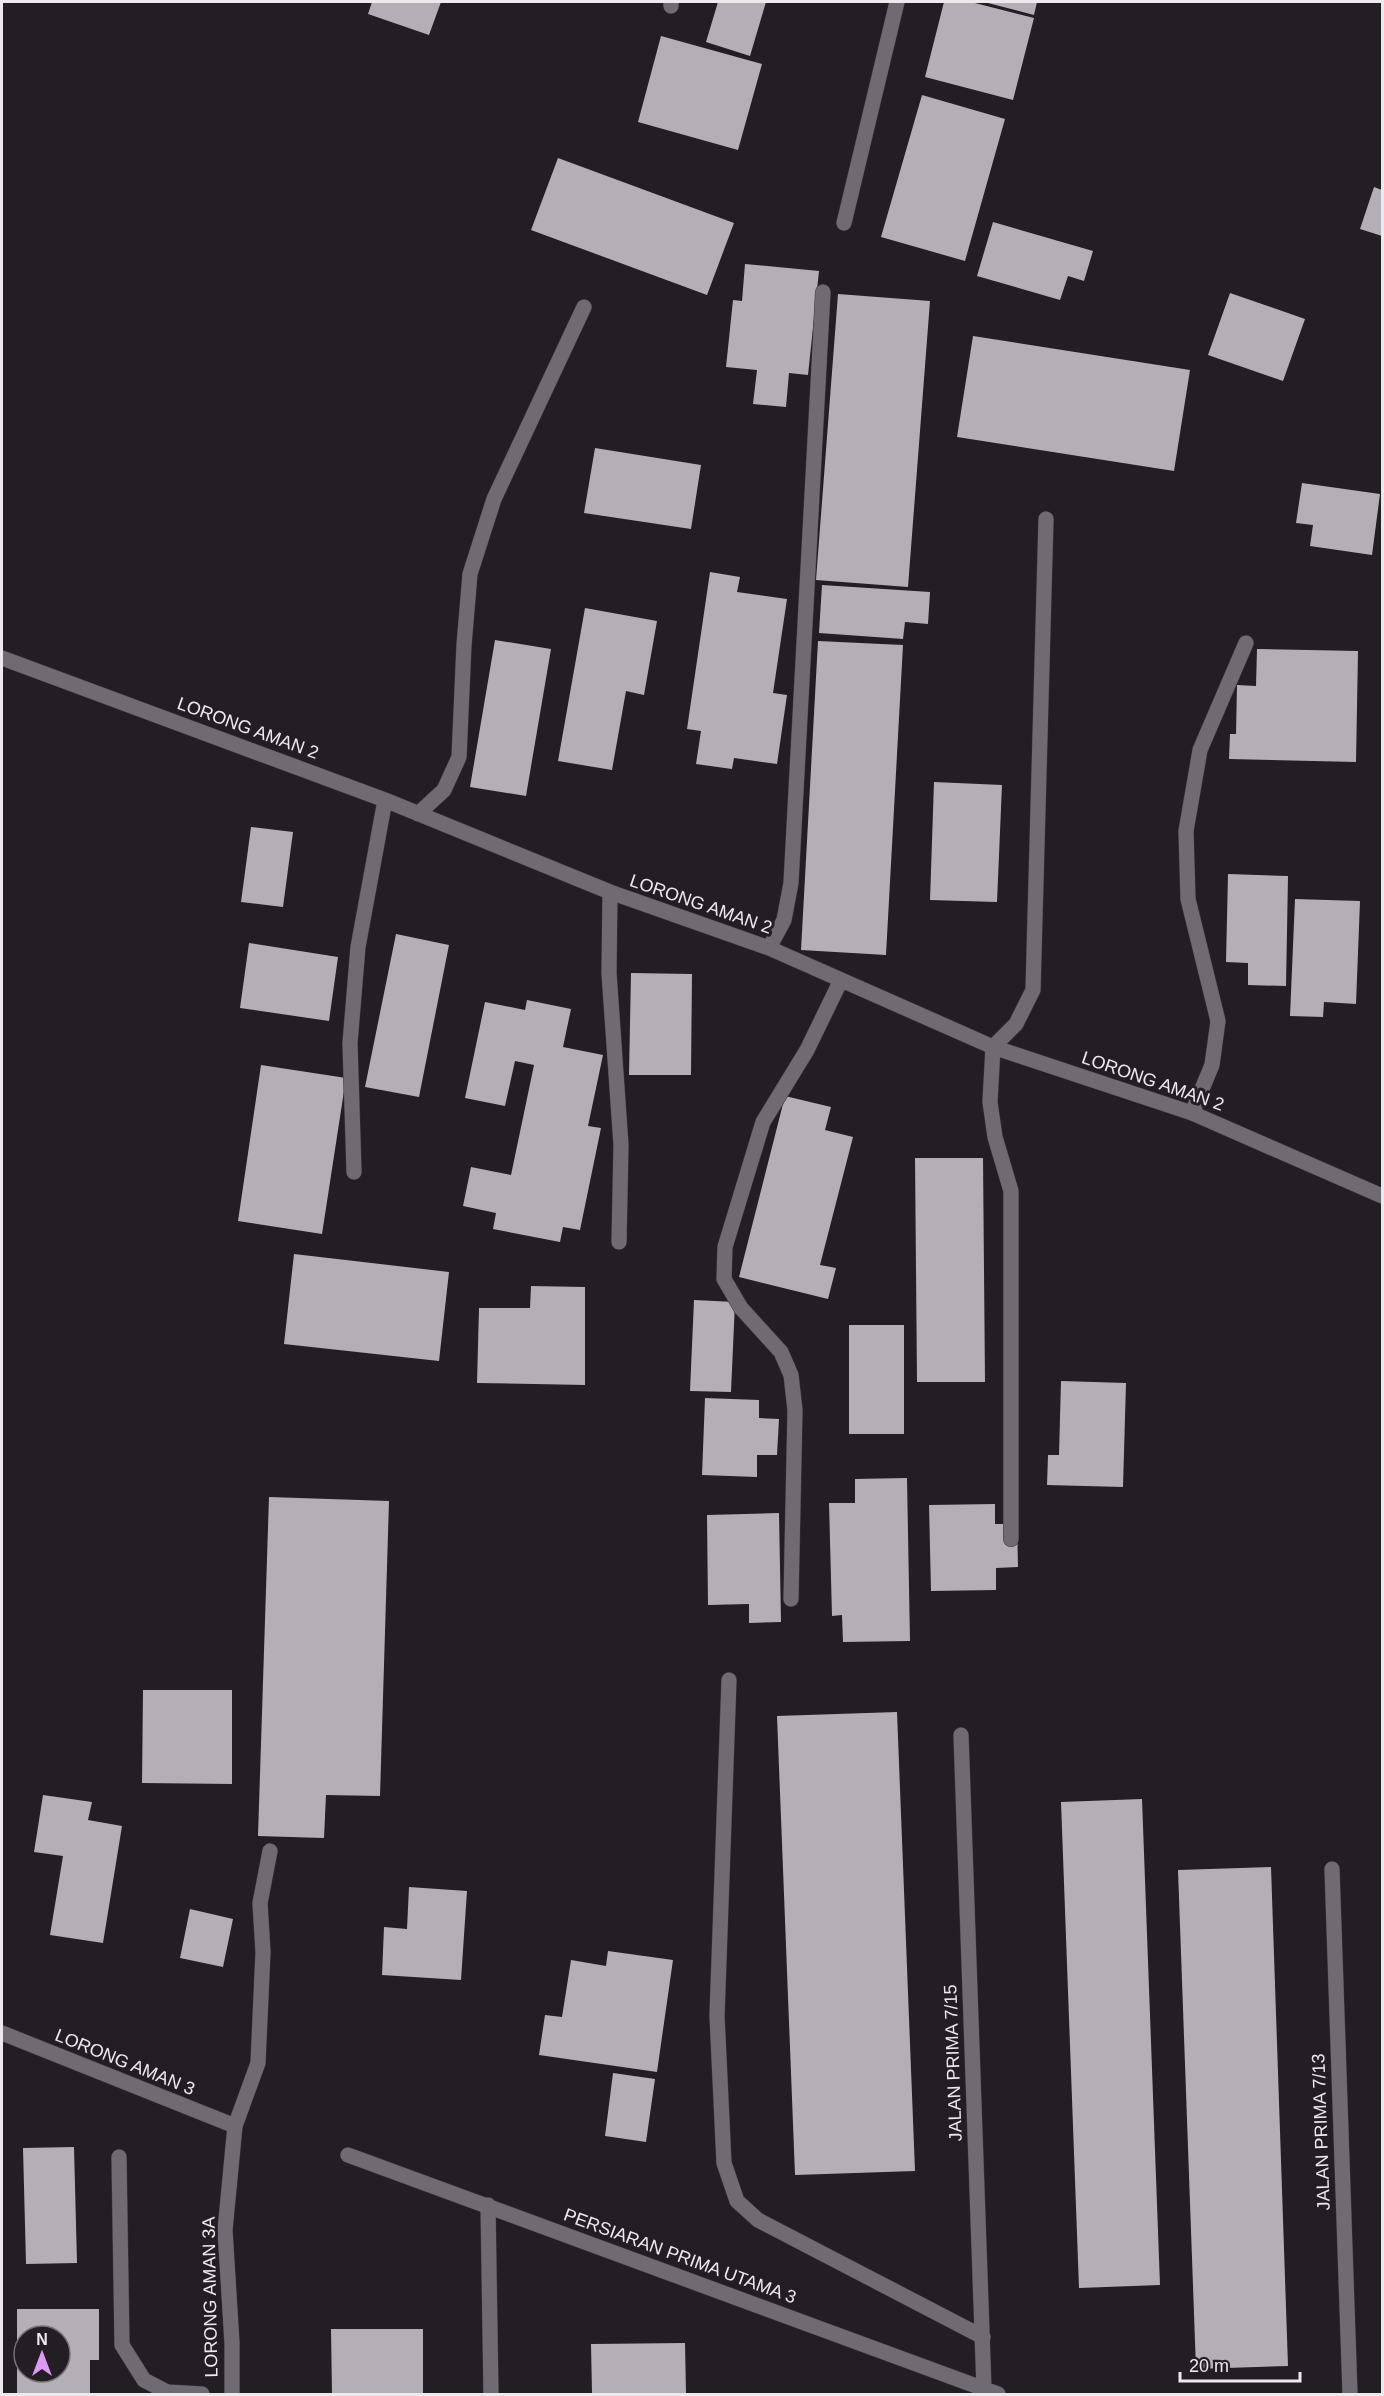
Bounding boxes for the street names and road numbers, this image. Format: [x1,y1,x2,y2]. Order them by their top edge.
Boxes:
street label: LORONG AMAN 2 [175,693,321,763]
street label: LORONG AMAN 2 [627,870,775,938]
street label: LORONG AMAN 2 [1079,1047,1227,1115]
street label: JALAN PRIMA 7/15 [940,1984,966,2142]
street label: LORONG AMAN 3 [52,2025,198,2099]
street label: JALAN PRIMA 7/13 [1308,2053,1334,2211]
street label: PERSIARAN PRIMA UTAMA 3 [561,2205,799,2307]
street label: LORONG AMAN 3A [199,2216,221,2378]

